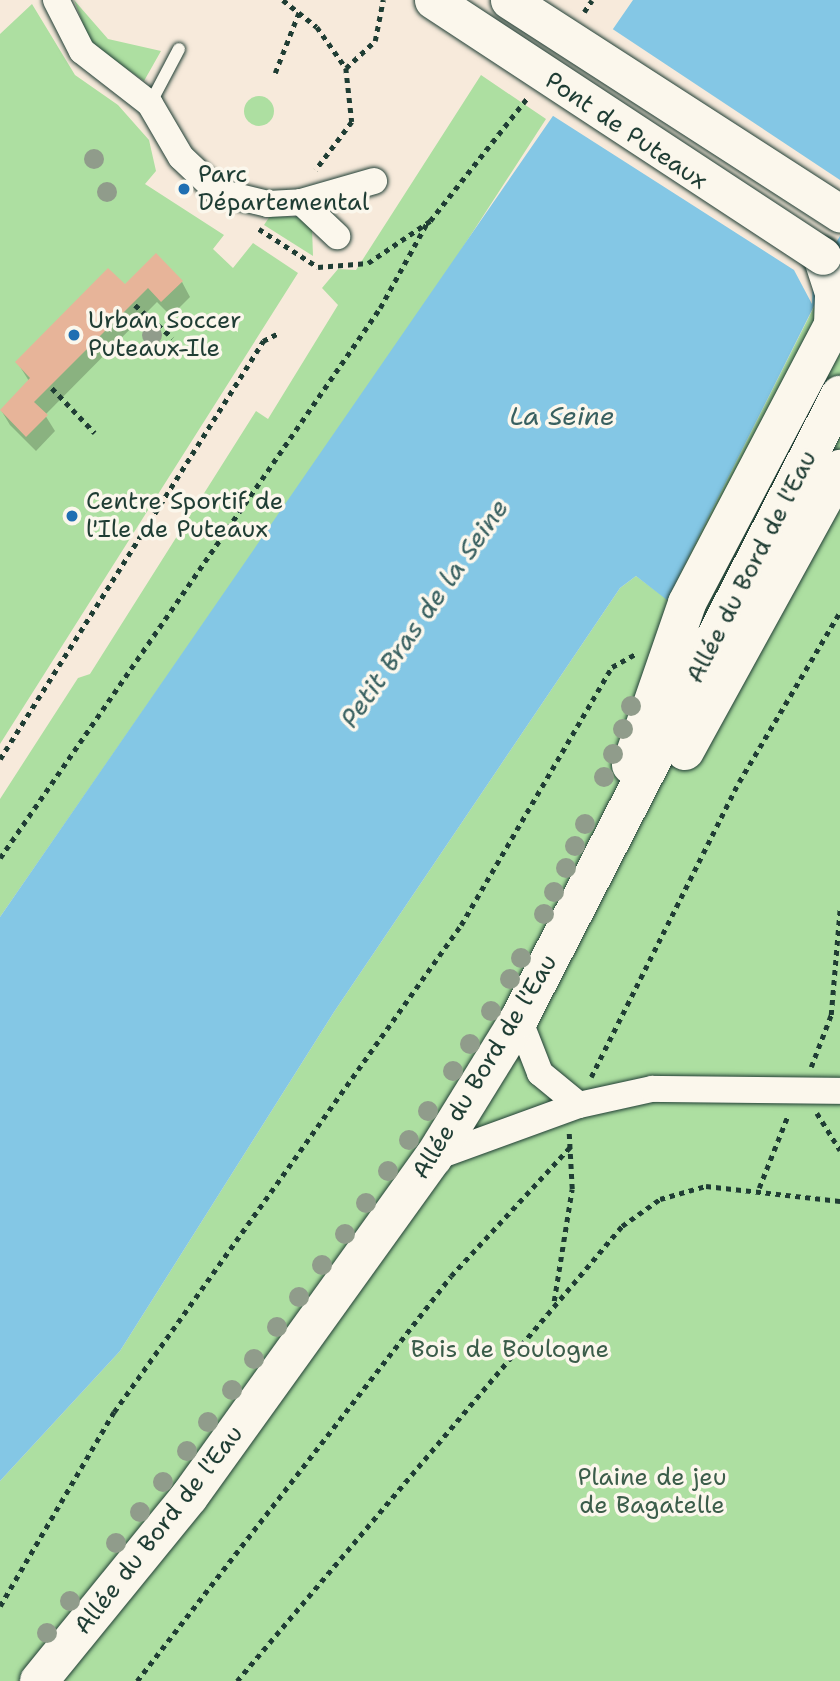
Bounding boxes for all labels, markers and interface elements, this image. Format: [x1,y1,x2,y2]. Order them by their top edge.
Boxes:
street label: Pont de Puteaux [540,66,712,196]
place label: Parc Départemental [198,161,369,217]
marker: Parc Départemental [176,181,192,197]
place label: Urban Soccer Puteaux-Ile [88,307,241,363]
marker: Urban Soccer Puteaux-Ile [66,327,82,343]
water label: La Seine [509,400,615,432]
street label: Allée du Bord de l'Eau [681,446,823,688]
place label: Centre Sportif de l'Ile de Puteaux [86,488,283,544]
water label: Petit Bras de la Seine [333,493,515,733]
marker: Centre Sportif de l'Ile de Puteaux [64,508,80,524]
street label: Allée du Bord de l'Eau [407,949,563,1185]
park label: Bois de Boulogne [411,1336,609,1364]
street label: Allée du Bord de l'Eau [69,1420,249,1640]
park label: Plaine de jeu de Bagatelle [577,1464,727,1520]

